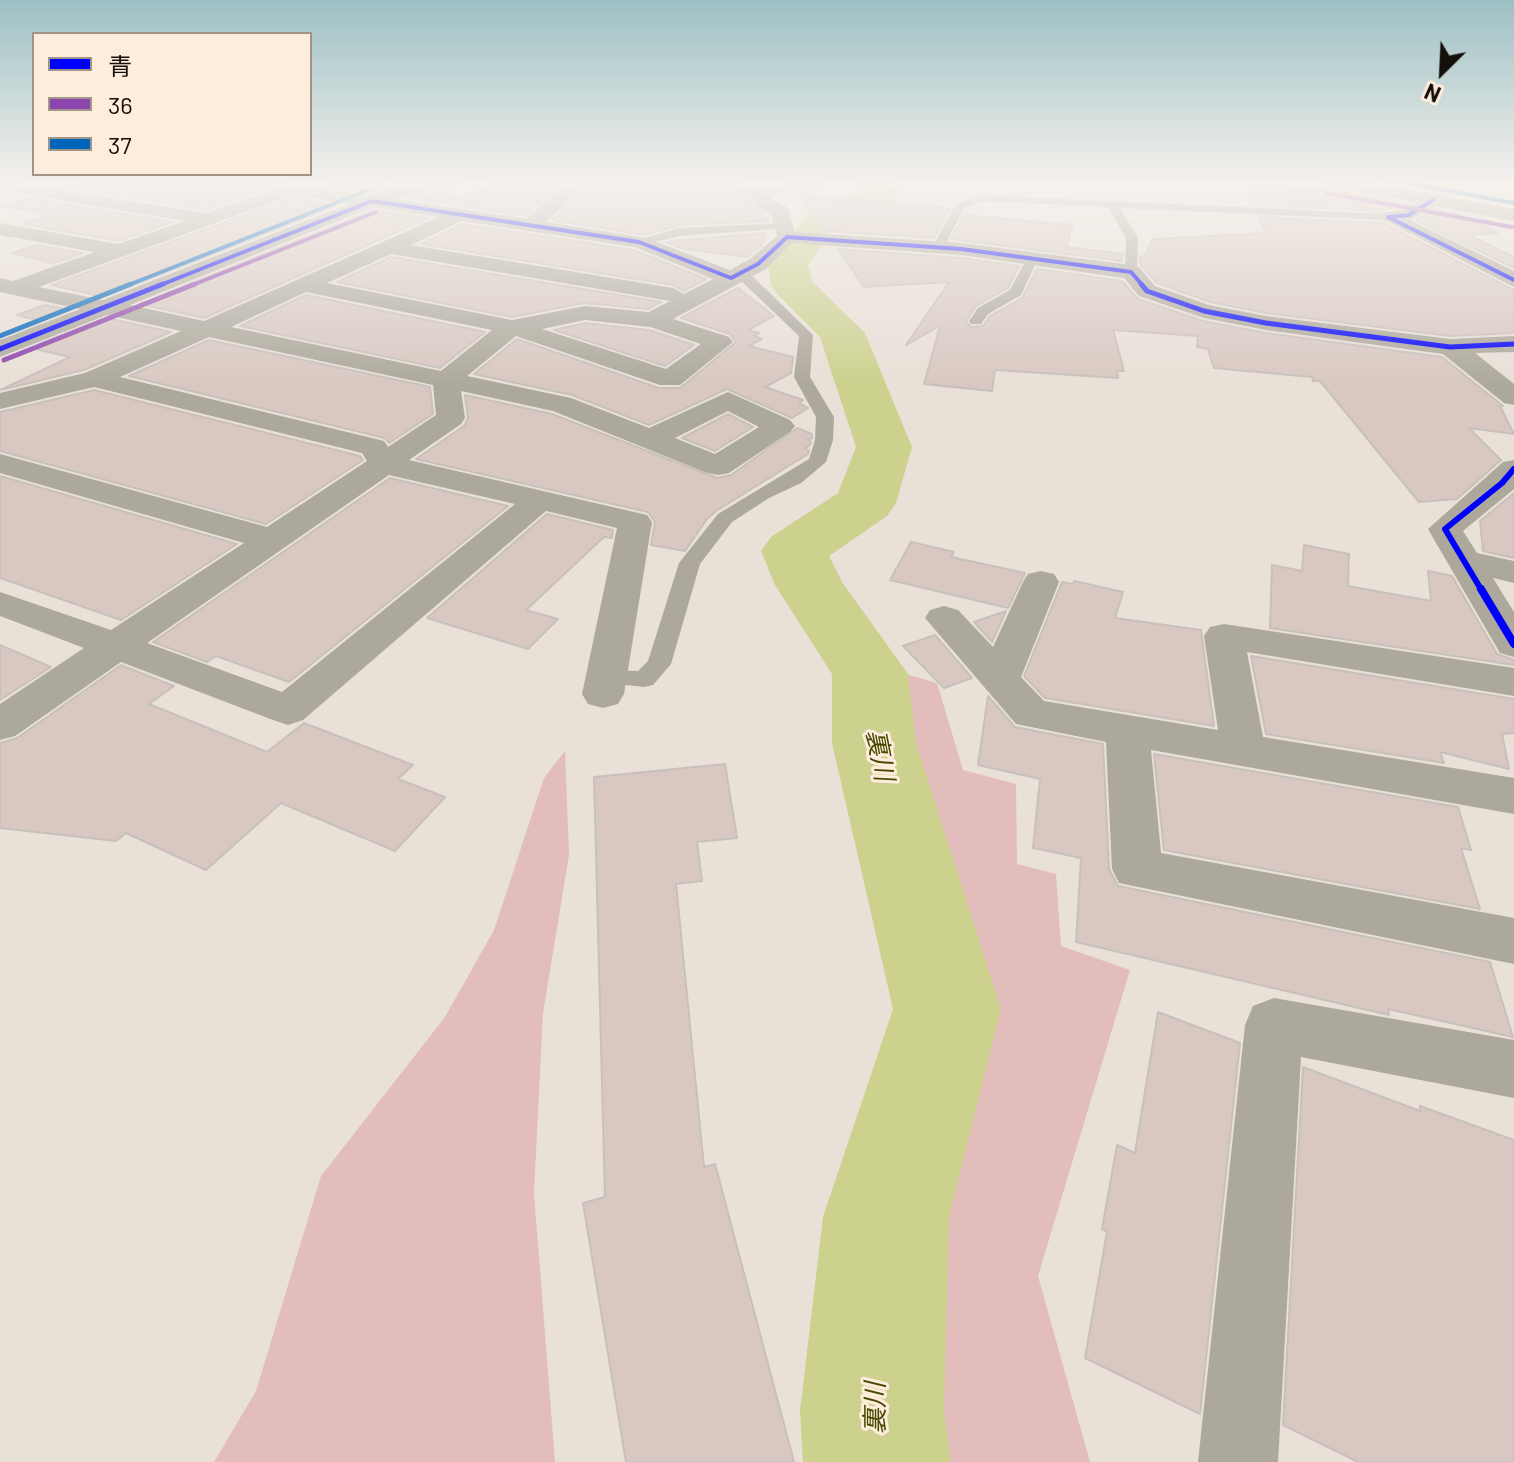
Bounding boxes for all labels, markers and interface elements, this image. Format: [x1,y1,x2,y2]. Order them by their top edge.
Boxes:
legend [32,32,312,176]
north arrow [1402,32,1482,112]
text: 青 [108,51,132,80]
text: N [1420,79,1444,109]
text: 36 [108,90,133,119]
text: 37 [108,130,132,159]
water label: 裏川 [860,727,900,783]
water label: 裏川 [859,1382,891,1434]

